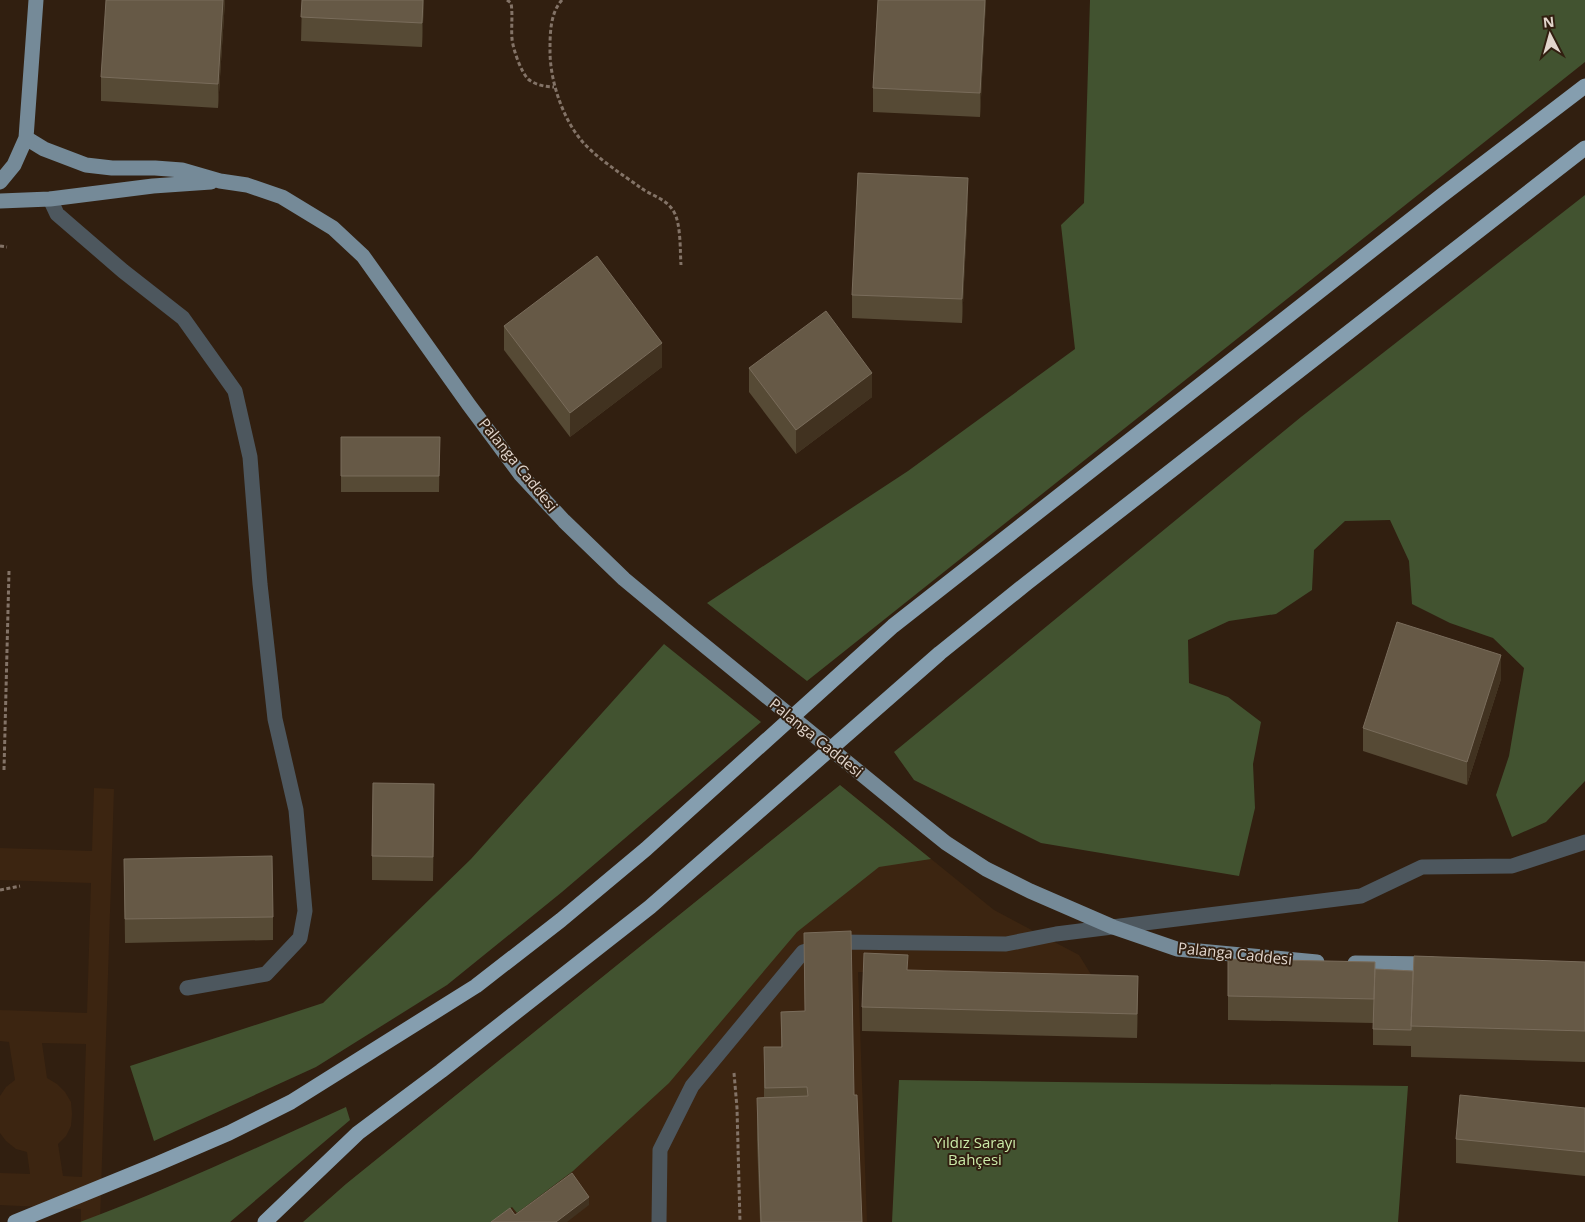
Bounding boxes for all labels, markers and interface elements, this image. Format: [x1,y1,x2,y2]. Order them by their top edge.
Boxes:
north arrow [1525,10,1575,60]
text: N [1542,12,1555,32]
street label: Palanga Caddesi [475,414,563,515]
street label: Palanga Caddesi [766,693,867,781]
street label: Palanga Caddesi [1177,937,1293,969]
park label: Yıldız Sarayı Bahçesi [934,1132,1016,1169]

